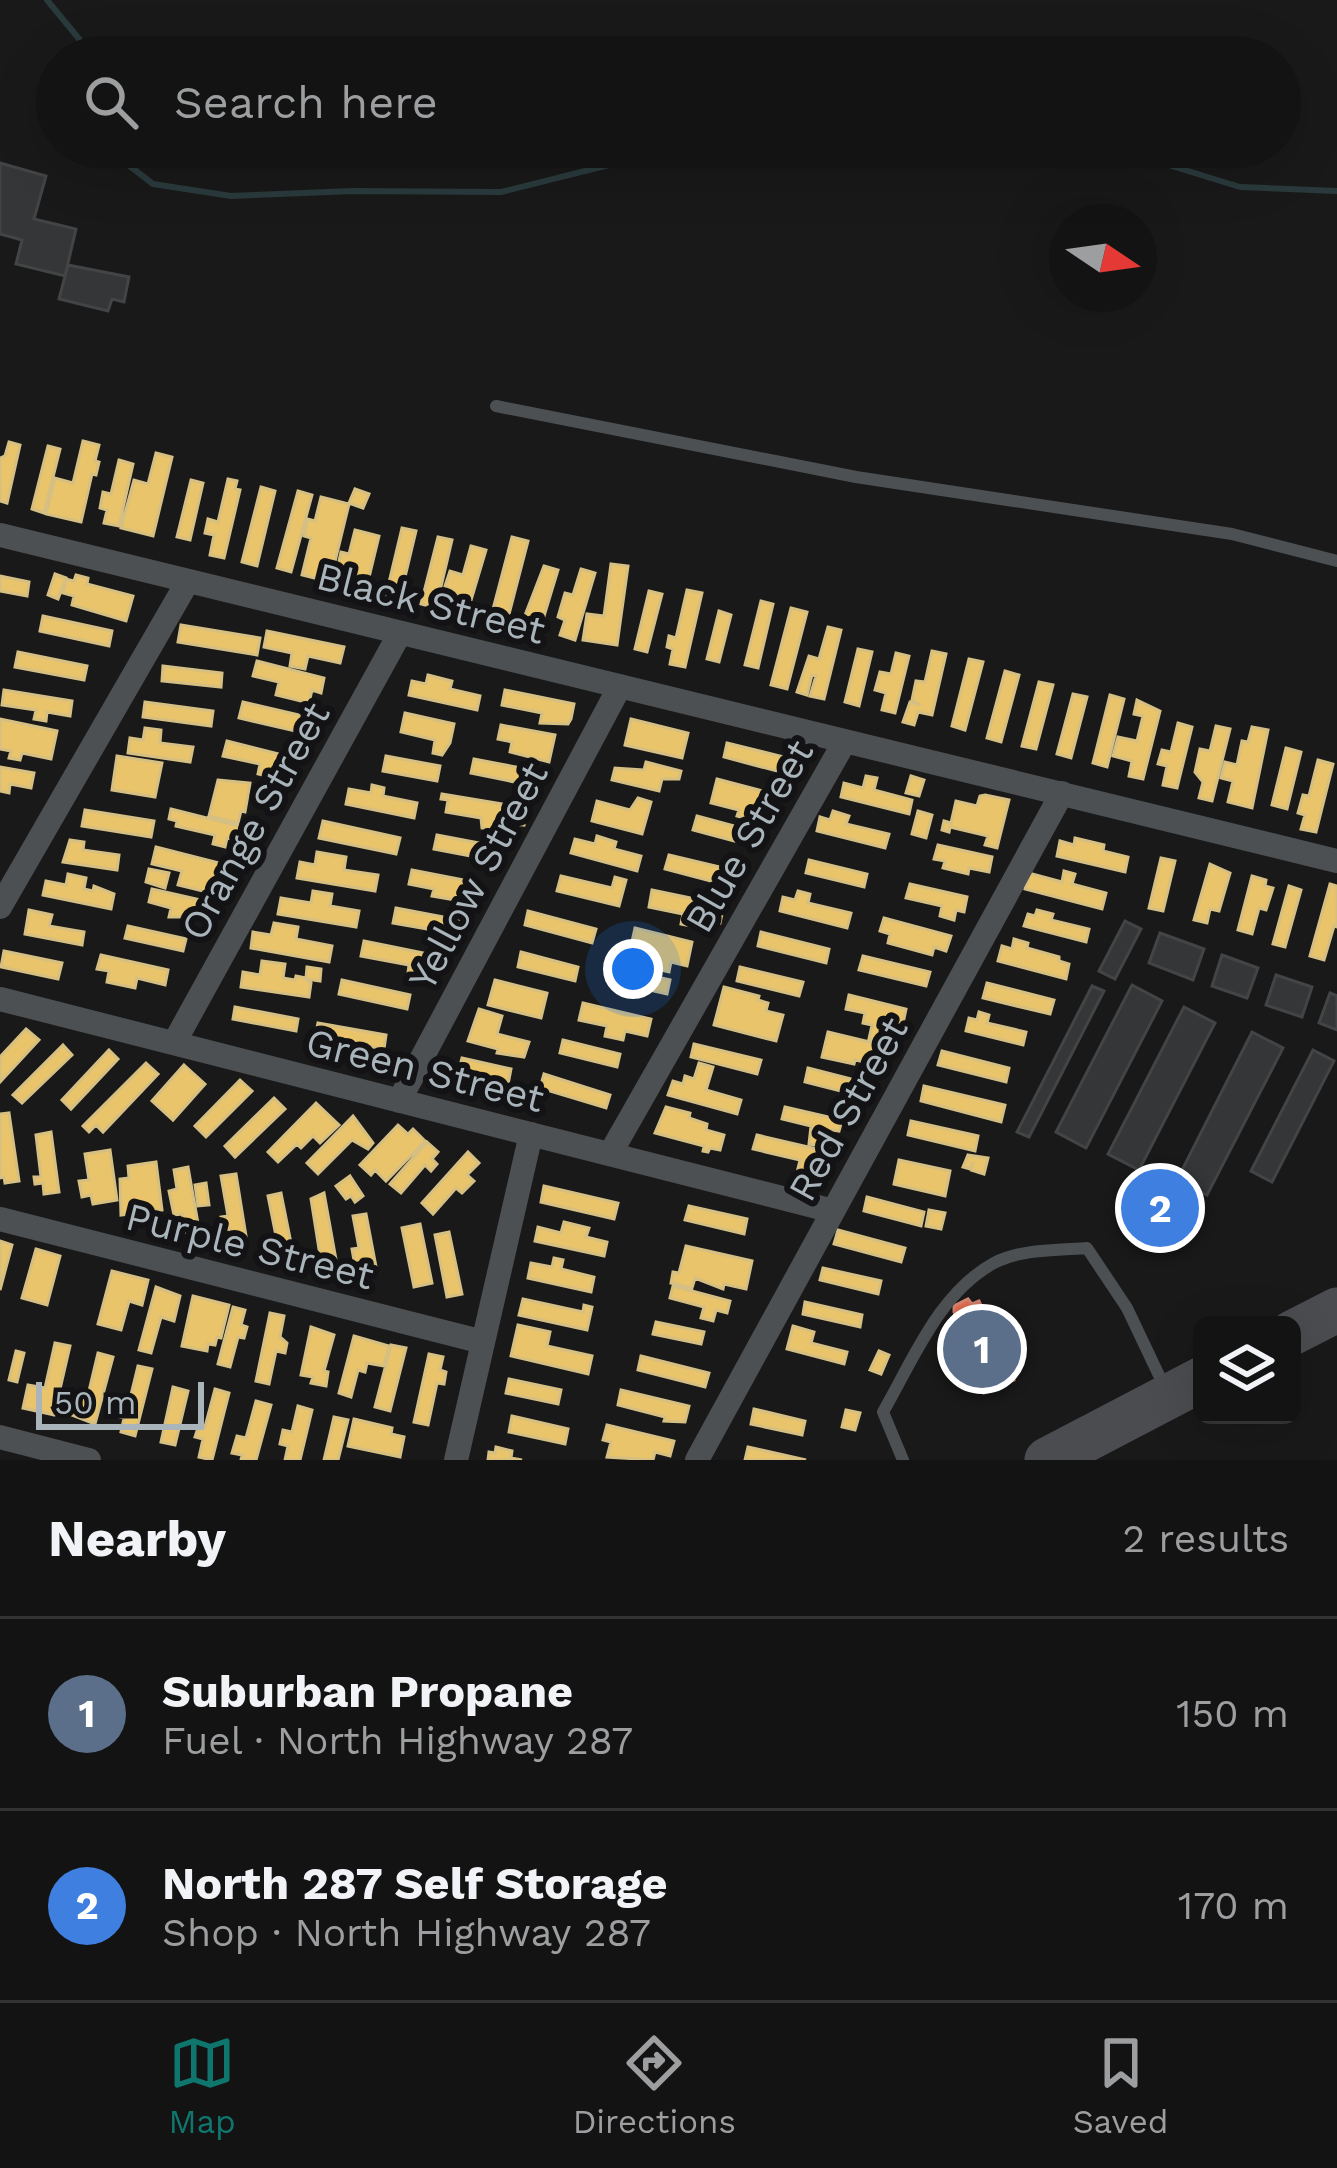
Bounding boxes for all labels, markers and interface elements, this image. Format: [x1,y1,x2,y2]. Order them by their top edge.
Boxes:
search box [36,36,1301,168]
icon: search [78,69,144,135]
text: Search here [174,76,438,129]
north arrow [1049,204,1157,312]
street label: Black Street [312,553,550,653]
street label: Orange Street [171,694,339,948]
street label: Blue Street [676,732,822,940]
street label: Yellow Street [399,755,557,997]
your location [603,939,663,999]
street label: Red Street [779,1009,917,1209]
street label: Green Street [301,1019,549,1121]
pin: 2 [1121,1163,1199,1253]
street label: Purple Street [122,1194,378,1298]
pin: 1 [943,1304,1021,1394]
map controls [1193,1316,1301,1424]
button: layers [1193,1316,1301,1424]
scale bar [36,1376,204,1429]
text: 50 m [54,1383,136,1422]
text: Nearby [48,1509,226,1568]
text: 2 results [1123,1516,1289,1561]
text: Suburban Propane [162,1665,573,1718]
text: 1 [79,1691,95,1736]
text: 150 m [1176,1691,1289,1736]
text: Fuel · North Highway 287 [162,1718,633,1763]
text: North 287 Self Storage [162,1857,668,1910]
text: 2 [75,1883,99,1928]
text: 170 m [1178,1883,1289,1928]
text: Shop · North Highway 287 [162,1910,651,1955]
tab: Map [168,2030,236,2141]
tab: Directions [573,2030,736,2141]
tab: Saved [1073,2030,1169,2141]

